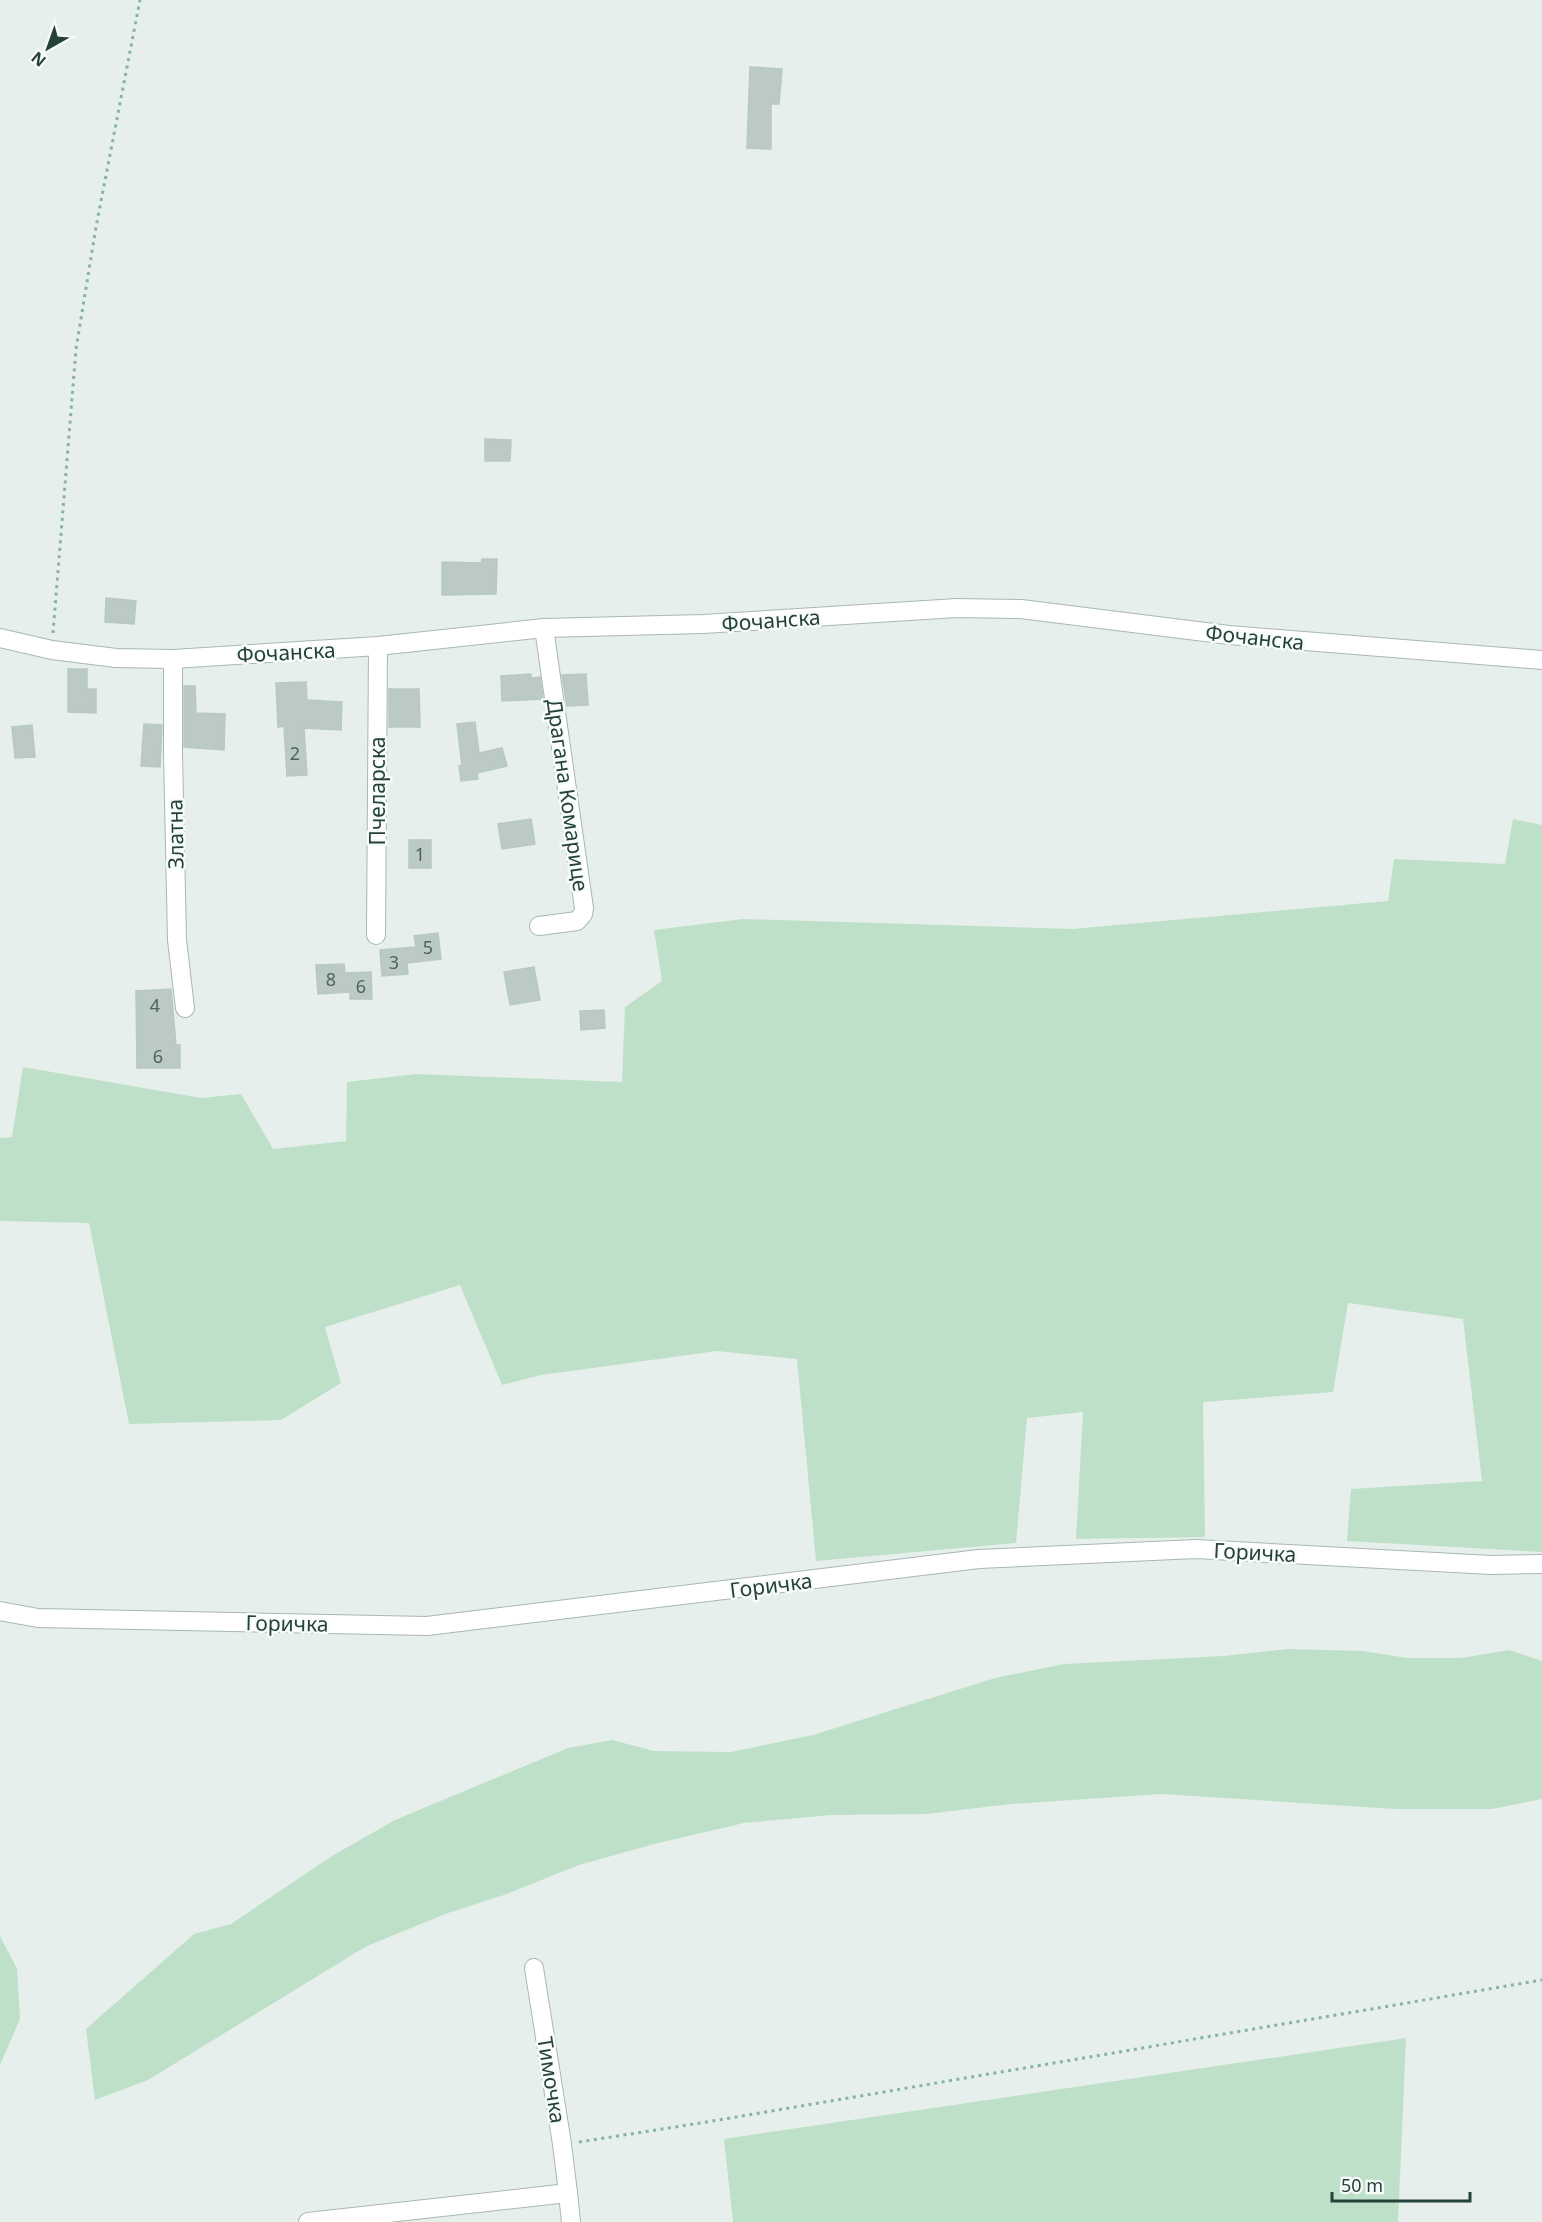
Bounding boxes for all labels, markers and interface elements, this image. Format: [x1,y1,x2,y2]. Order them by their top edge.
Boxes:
north arrow [18,18,78,78]
text: N [26,47,50,72]
street label: Фочанска [721,603,821,637]
street label: Фочанска [1204,618,1306,656]
street label: Фочанска [236,635,336,669]
street label: Драгана Комарице [541,697,595,893]
street label: Пчеларска [363,737,391,845]
house number: 2 [290,741,300,765]
street label: Златна [160,799,190,869]
house number: 1 [415,842,425,866]
house number: 5 [423,935,433,959]
house number: 3 [389,950,399,974]
house number: 8 [326,967,336,991]
house number: 6 [356,974,366,998]
house number: 4 [150,993,160,1017]
house number: 6 [153,1044,163,1068]
street label: Горичка [1213,1536,1297,1568]
street label: Горичка [728,1566,814,1604]
street label: Горичка [245,1608,329,1638]
street label: Тимочка [531,2035,573,2125]
scale bar [1332,2165,1470,2203]
text: 50 m [1341,2173,1383,2197]

